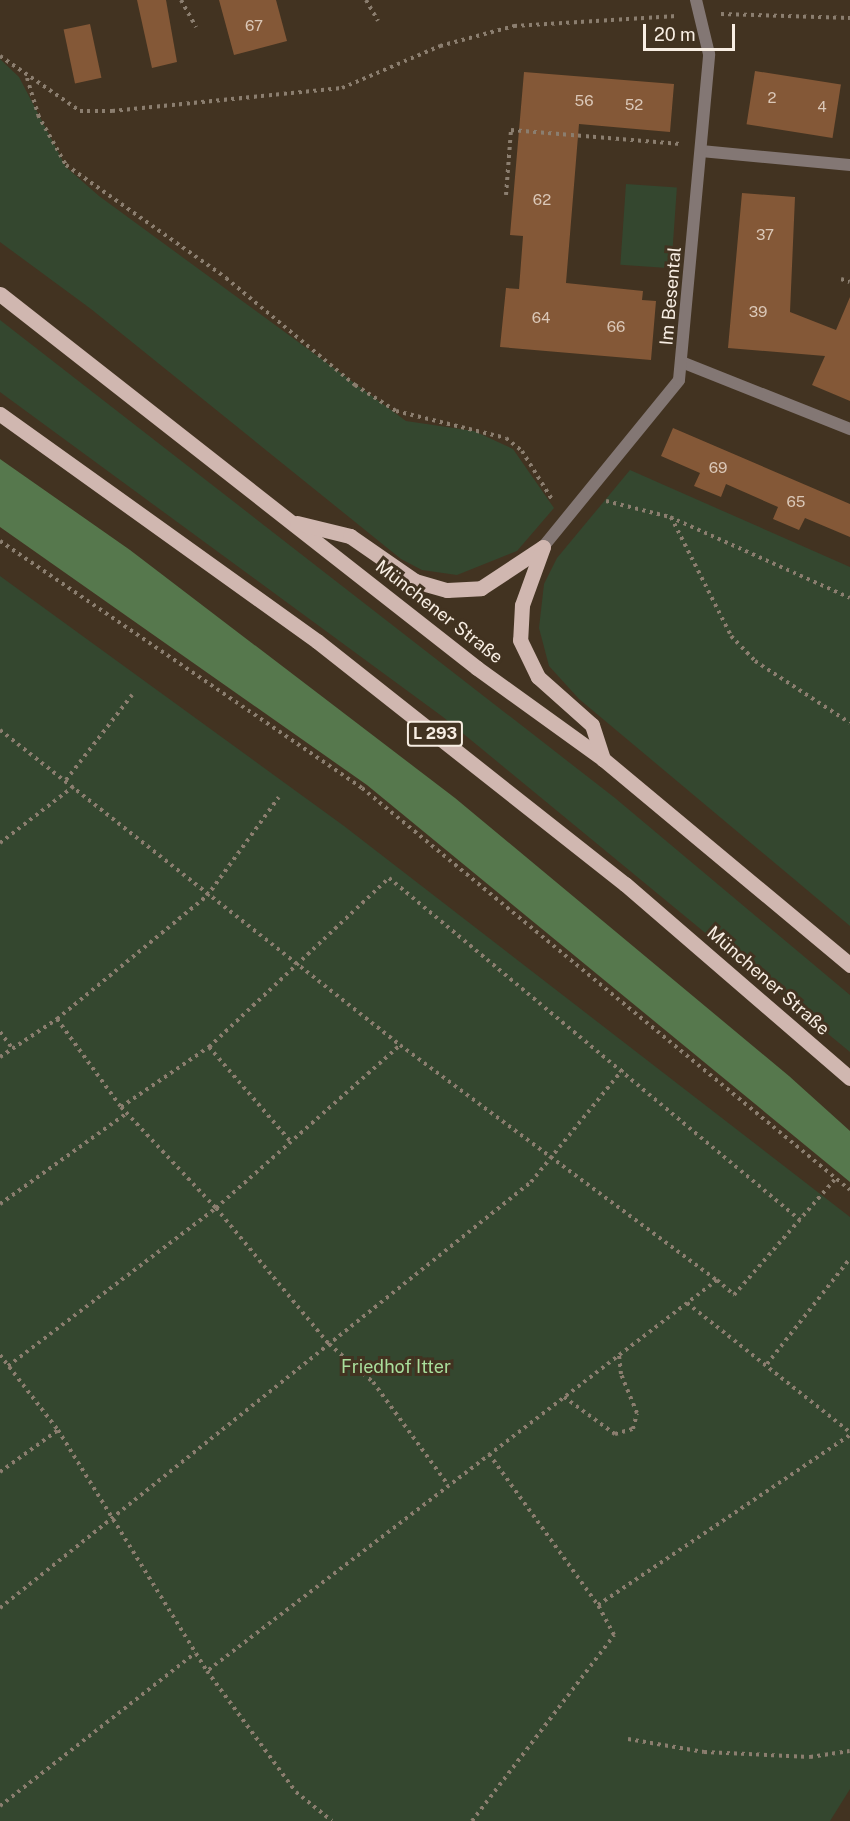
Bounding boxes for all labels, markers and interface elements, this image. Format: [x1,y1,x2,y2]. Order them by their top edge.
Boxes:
scale bar [646,12,738,50]
house number: 67 [245,17,263,35]
text: 20 m [654,24,696,45]
house number: 2 [768,89,776,107]
house number: 56 [575,92,593,110]
house number: 52 [625,96,643,114]
house number: 4 [817,98,827,116]
house number: 62 [533,191,551,209]
house number: 37 [756,226,774,244]
street label: Im Besental [656,246,686,346]
house number: 39 [749,303,767,321]
house number: 64 [532,309,550,327]
house number: 66 [607,318,625,336]
house number: 69 [709,459,727,477]
house number: 65 [787,493,805,511]
street label: Münchener Straße [371,556,507,668]
road number: L 293 [406,721,464,747]
street label: Münchener Straße [702,922,834,1040]
park label: Friedhof Itter [341,1356,451,1378]

